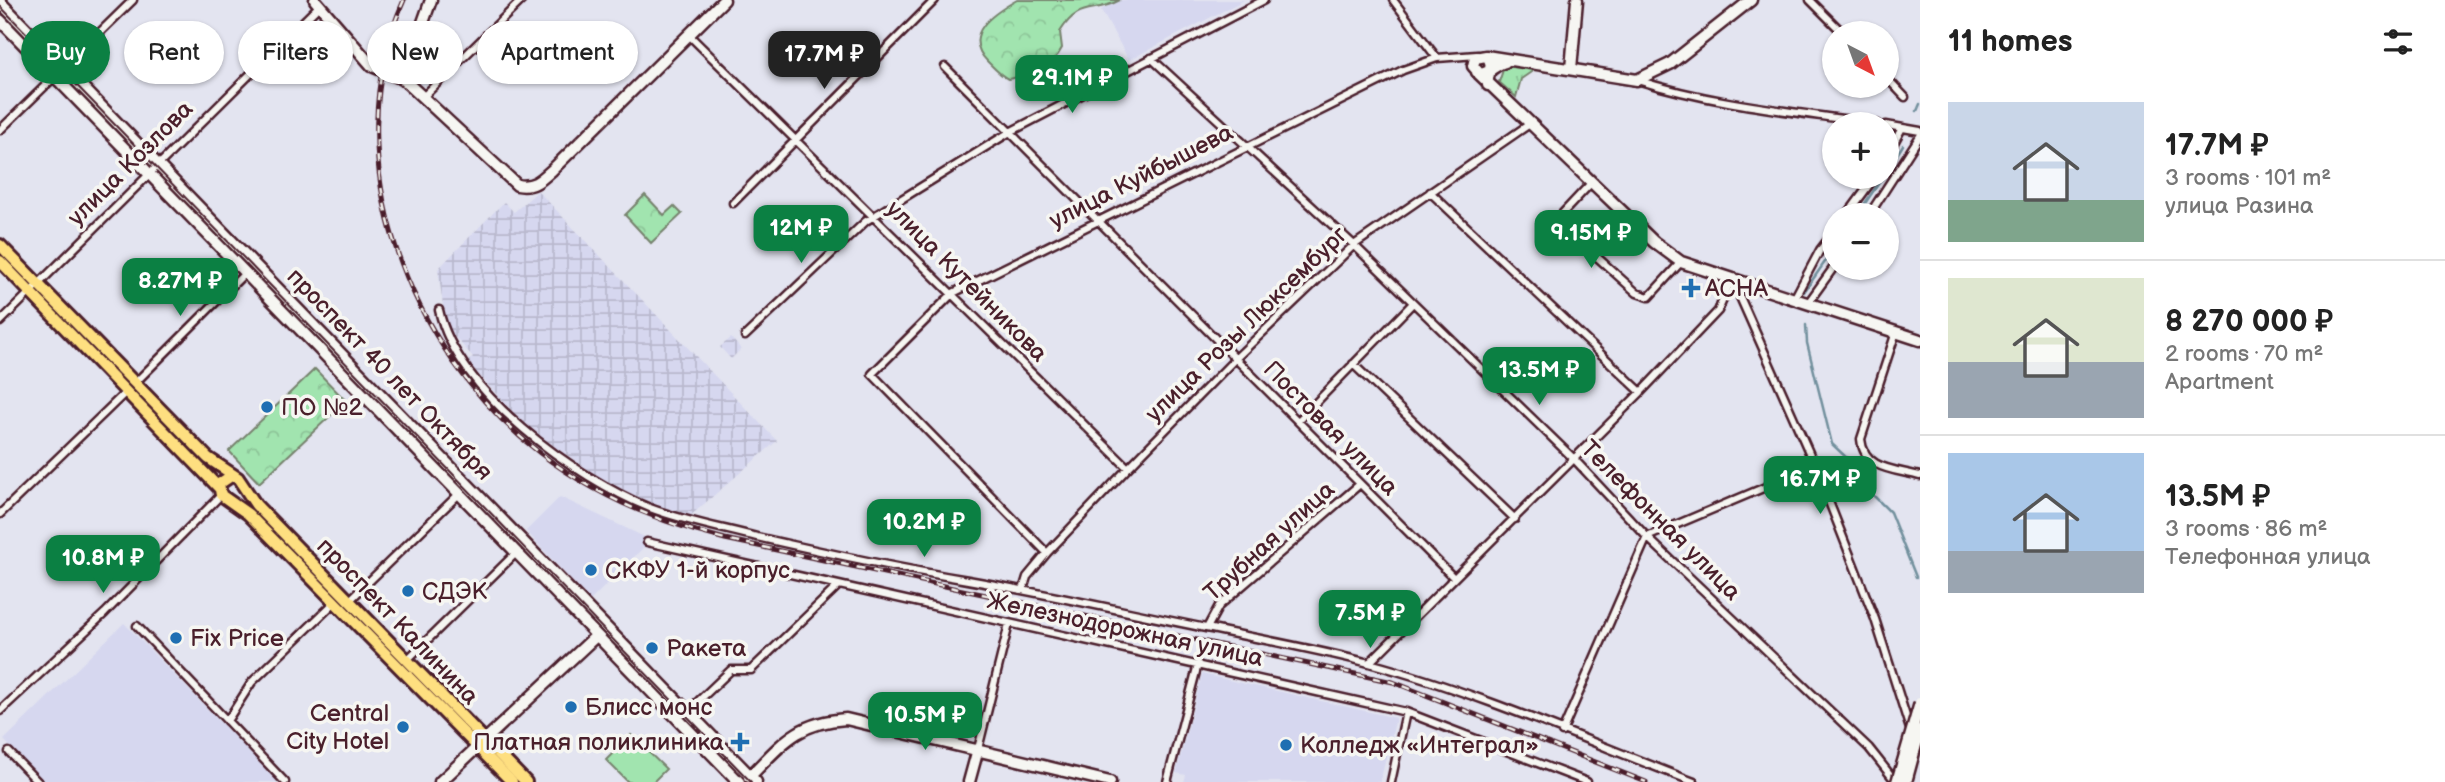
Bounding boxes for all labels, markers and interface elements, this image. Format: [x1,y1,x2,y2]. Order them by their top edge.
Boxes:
chip: Buy [21,21,110,84]
chip: Rent [124,21,224,84]
chip: Filters [238,21,353,84]
chip: New [367,21,463,84]
chip: Apartment [477,21,638,84]
north arrow [1822,21,1899,98]
map controls [1822,21,1899,280]
icon: filters [2379,23,2417,61]
text: 11 homes [1948,24,2072,60]
pin: 17.7M ₽ [759,32,889,91]
text: 17.7M ₽ [784,40,864,68]
pin: 29.1M ₽ [1007,55,1137,115]
text: 29.1M ₽ [1031,64,1113,92]
street label: улица Козлова [62,95,199,232]
button: + [1822,112,1899,189]
street label: улица Куйбышева [1045,118,1238,235]
text: 17.7M ₽ [2165,128,2269,164]
icon: home [2004,130,2088,214]
text: 3 rooms · 101 m² [2165,164,2331,192]
text: улица Разина [2165,192,2314,220]
street label: улица Кутейникова [880,195,1053,368]
button: − [1822,203,1899,280]
pin: 12M ₽ [752,205,850,265]
pin: 9.15M ₽ [1526,210,1656,270]
text: 12M ₽ [770,214,832,242]
text: 9.15M ₽ [1551,219,1631,247]
street label: улица Розы Люксембург [1139,220,1353,428]
pin: 8.27M ₽ [115,258,245,318]
street label: проспект 40 лет Октября [281,262,499,486]
text: 8.27M ₽ [138,267,222,295]
place label: АСНА [1704,274,1769,303]
marker: АСНА [1683,280,1699,296]
text: 8 270 000 ₽ [2165,304,2333,340]
icon: home [2004,306,2088,390]
text: 2 rooms · 70 m² [2165,340,2324,368]
pin: 13.5M ₽ [1474,348,1604,407]
street label: Постовая улица [1257,355,1404,502]
text: 13.5M ₽ [1499,356,1579,384]
text: Apartment [2165,368,2274,396]
place label: ПО №2 [281,393,363,422]
marker: ПО №2 [259,399,275,415]
street label: Телефонная улица [1575,434,1747,606]
pin: 16.7M ₽ [1755,456,1885,516]
text: 16.7M ₽ [1780,465,1860,493]
street label: Трубная улица [1198,475,1341,608]
text: 13.5M ₽ [2165,479,2270,515]
icon: home [2004,481,2088,565]
pin: 10.2M ₽ [859,500,989,559]
text: 10.2M ₽ [883,508,965,536]
text: 3 rooms · 86 m² [2165,515,2327,543]
street label: проспект Калинина [310,532,485,711]
pin: 10.8M ₽ [38,536,168,595]
text: Телефонная улица [2165,543,2371,571]
text: 10.8M ₽ [62,544,144,572]
place label: СКФУ 1-й корпус [605,556,790,585]
marker: СКФУ 1-й корпус [583,562,599,578]
place label: СДЭК [422,577,488,606]
marker: СДЭК [400,583,416,599]
street label: Железнодорожная улица [984,586,1266,673]
pin: 7.5M ₽ [1313,590,1427,650]
text: 7.5M ₽ [1335,599,1405,627]
place label: Fix Price [190,624,284,653]
marker: Fix Price [168,630,184,646]
place label: Ракета [666,634,746,663]
marker: Ракета [644,640,660,656]
pin: 10.5M ₽ [860,692,990,752]
place label: Блисс монс [585,693,713,722]
place label: Central City Hotel [286,699,389,756]
marker: Блисс монс [563,699,579,715]
text: 10.5M ₽ [884,701,966,729]
marker: Central City Hotel [395,719,411,735]
place label: Платная поликлиника [473,728,724,757]
place label: Колледж «Интеграл» [1300,731,1539,760]
marker: Платная поликлиника [730,732,750,752]
marker: Колледж «Интеграл» [1278,737,1294,753]

